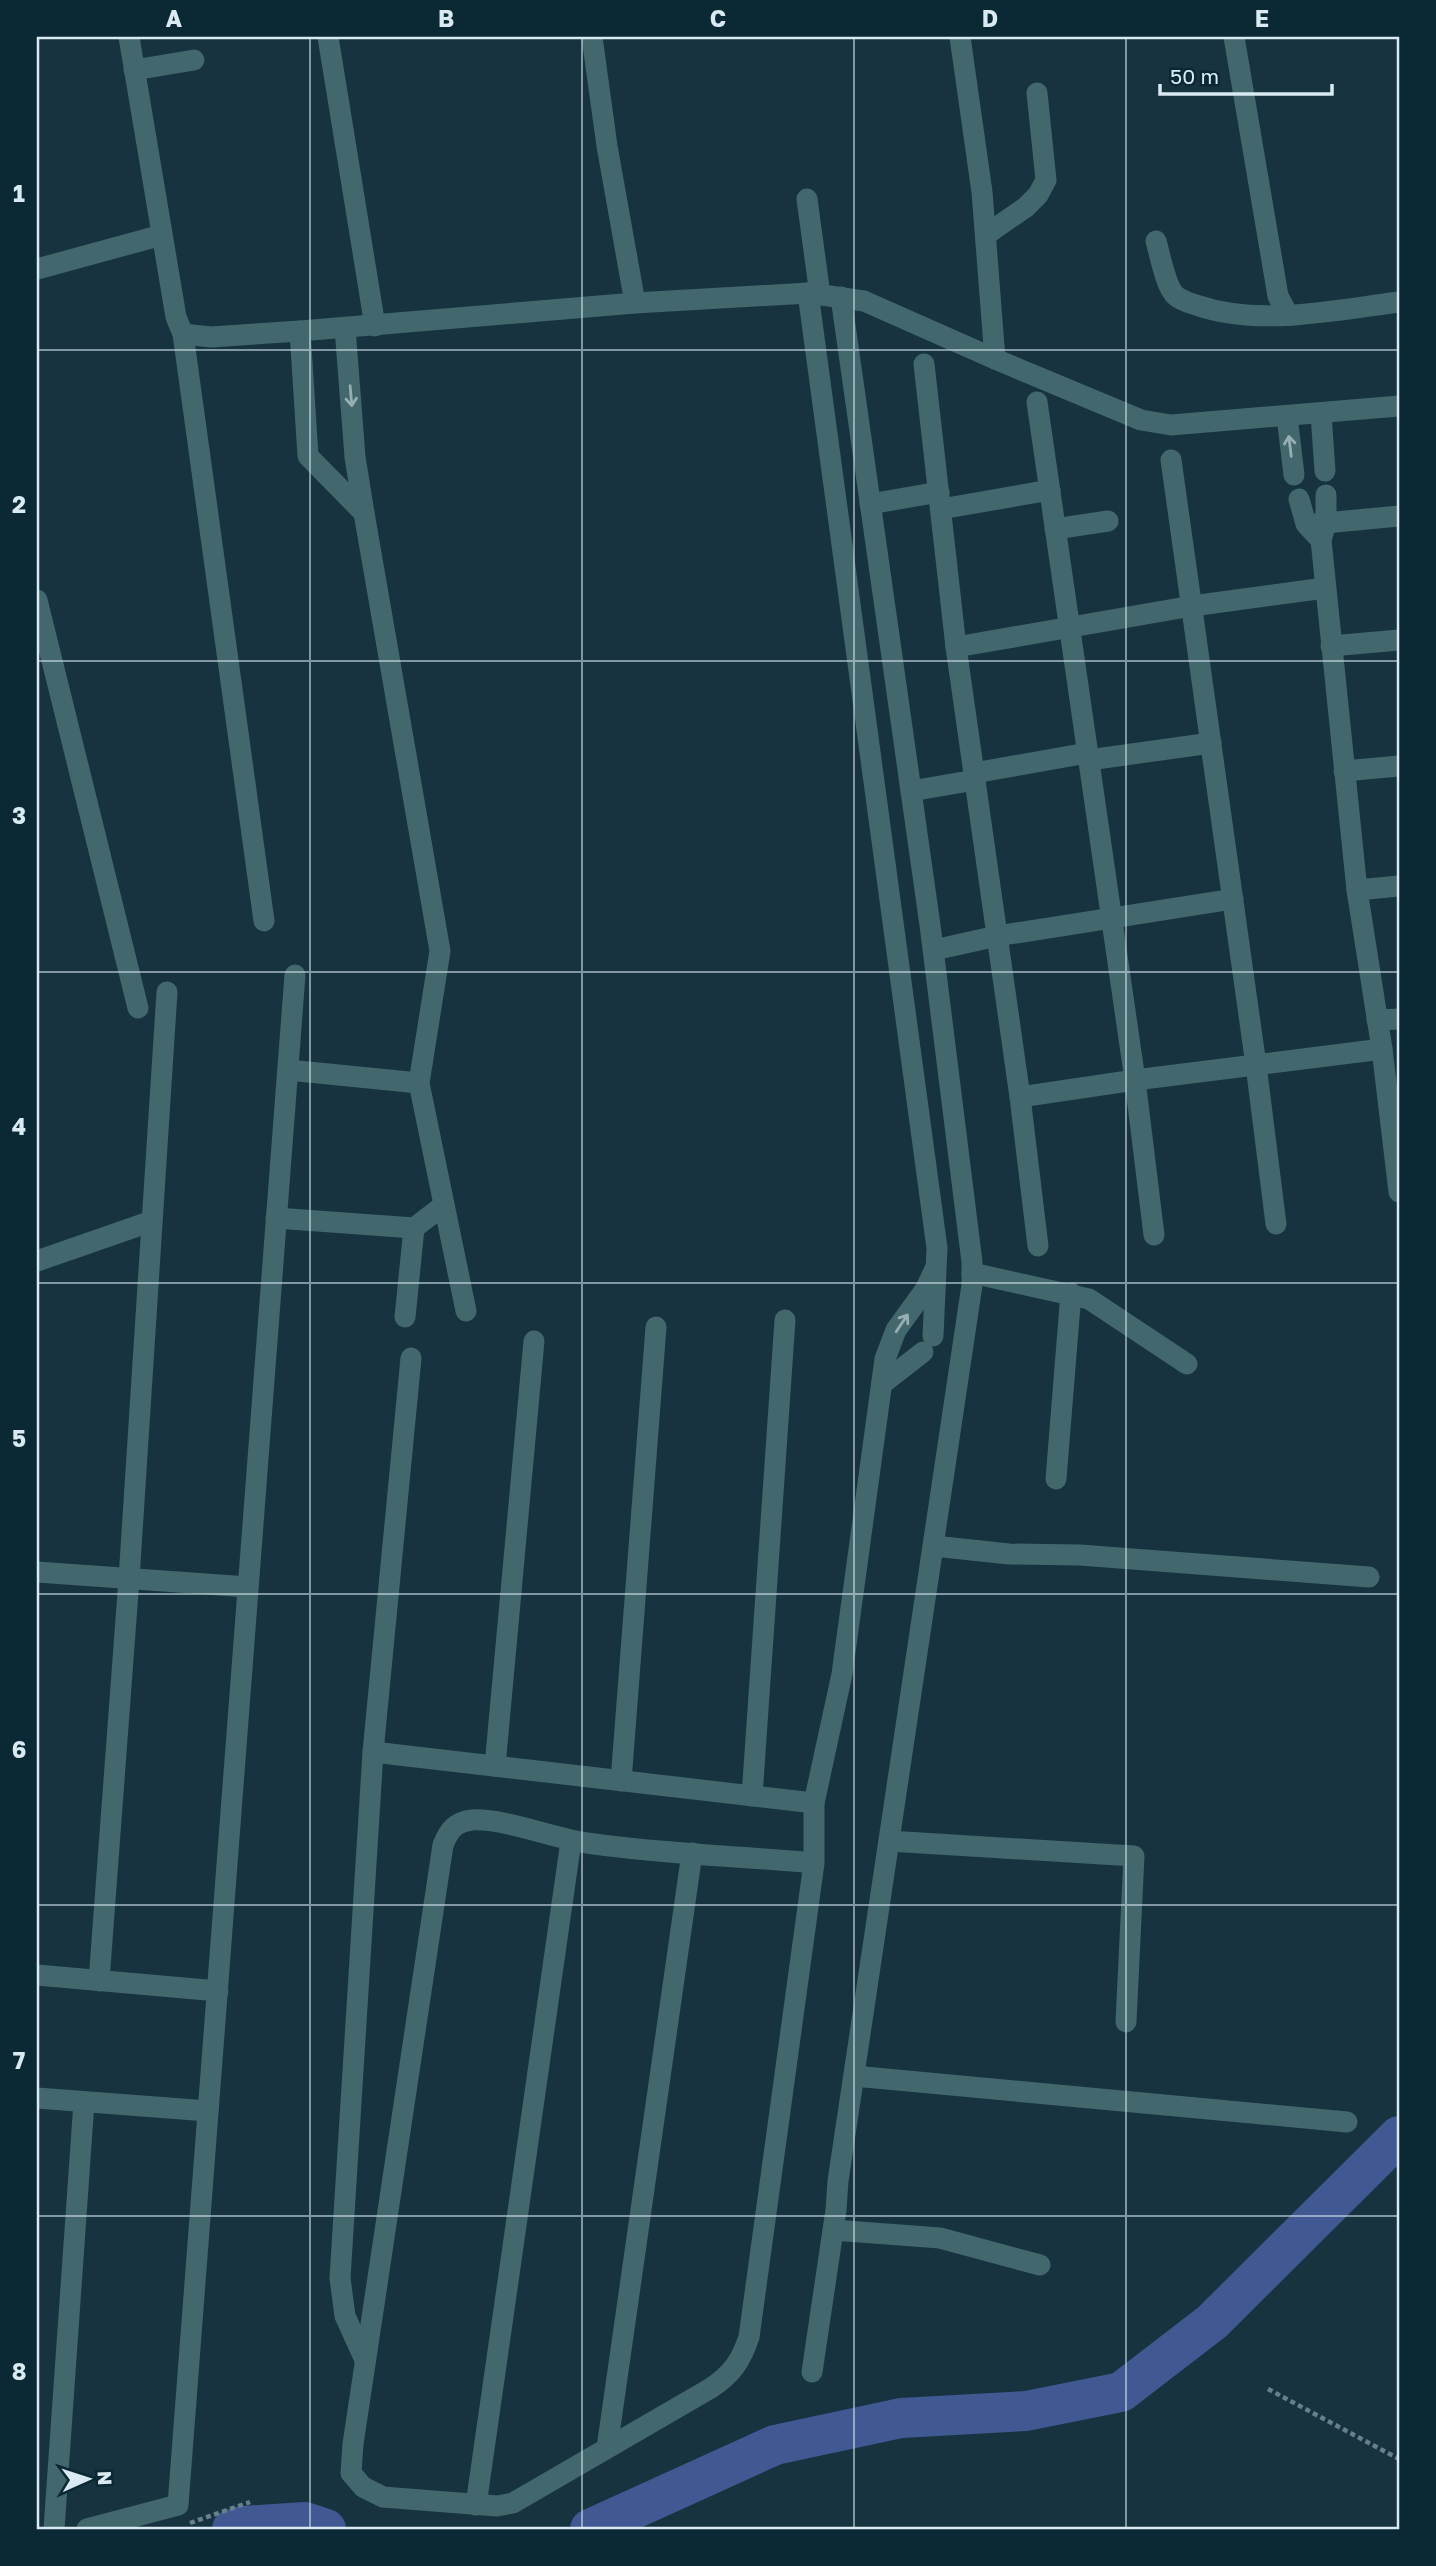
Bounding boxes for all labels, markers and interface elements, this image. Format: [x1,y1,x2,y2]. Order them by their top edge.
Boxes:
text: A [166,4,183,32]
text: B [438,4,454,32]
text: C [710,4,726,32]
text: D [982,4,998,32]
text: E [1255,4,1269,32]
scale bar [1160,52,1331,96]
text: 50 m [1170,63,1219,89]
text: 1 [13,179,25,207]
one-way arrow [345,384,358,407]
one-way arrow [1284,435,1297,458]
text: 2 [12,490,26,518]
text: 3 [12,801,26,829]
text: 4 [12,1112,26,1140]
one-way arrow [895,1314,909,1333]
text: 5 [12,1424,26,1452]
text: 6 [12,1735,26,1763]
text: 7 [13,2046,25,2074]
text: 8 [12,2357,26,2385]
north arrow [52,2444,122,2514]
text: N [94,2470,117,2486]

